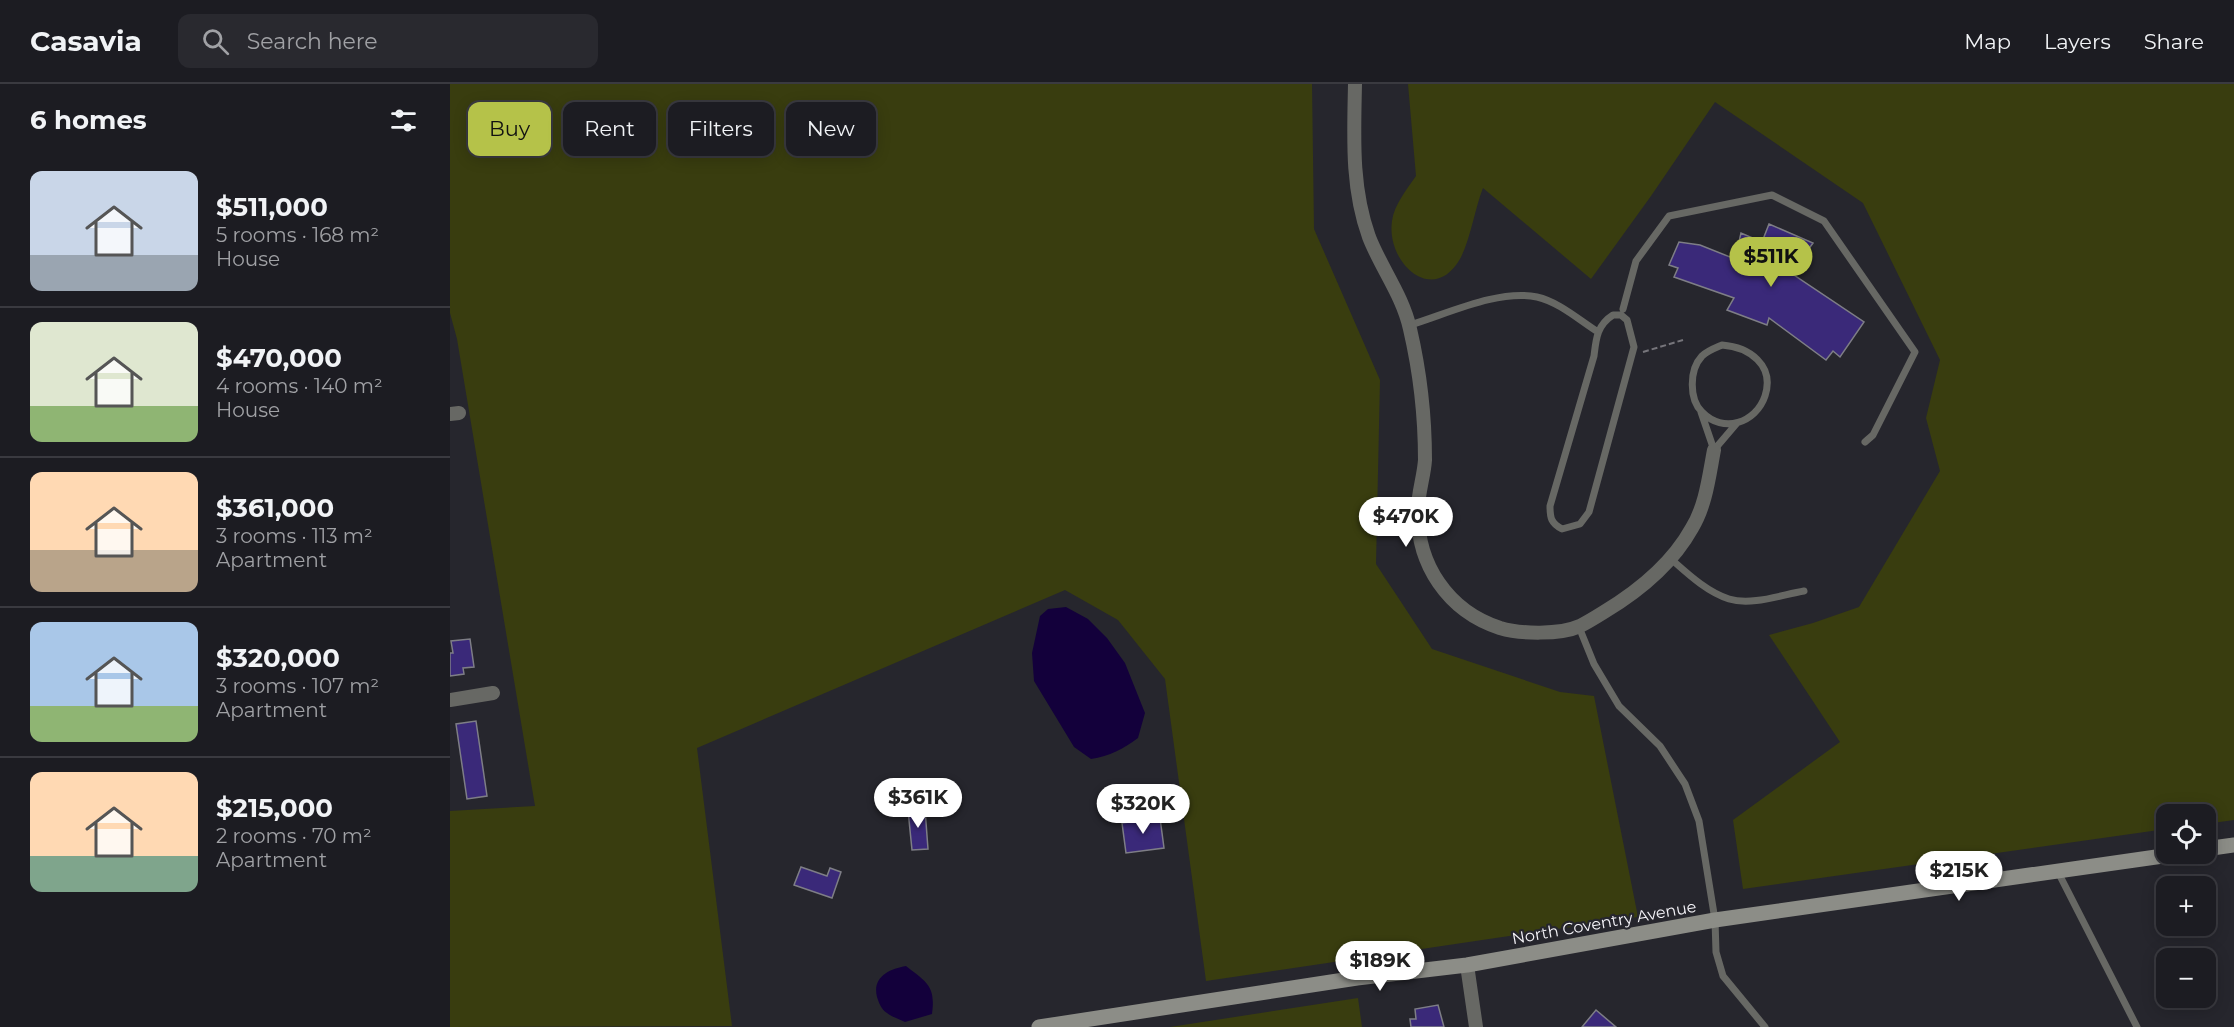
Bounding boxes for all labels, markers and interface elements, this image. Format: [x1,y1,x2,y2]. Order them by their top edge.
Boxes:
search box [178,14,598,68]
text: Casavia [30,24,142,58]
icon: search [199,25,232,58]
text: Search here [247,28,378,55]
text: Map [1964,29,2011,54]
text: Layers [2044,29,2111,54]
text: Share [2144,29,2204,54]
chip: Buy [468,102,551,156]
chip: Rent [563,102,656,156]
chip: Filters [668,102,774,156]
chip: New [786,102,876,156]
text: 6 homes [30,104,147,136]
icon: filters [387,104,420,137]
text: $511,000 [216,191,328,223]
icon: home [78,195,150,267]
text: 5 rooms · 168 m² [216,223,379,247]
pin: $511K [1729,237,1813,288]
text: $511K [1743,244,1799,268]
text: House [216,247,280,271]
text: $470,000 [216,342,342,374]
icon: home [78,346,150,418]
text: 4 rooms · 140 m² [216,374,383,398]
text: House [216,398,280,422]
text: $361,000 [216,492,334,524]
icon: home [78,496,150,568]
pin: $470K [1364,497,1448,548]
text: $470K [1373,504,1439,528]
text: 3 rooms · 113 m² [216,524,373,548]
text: Apartment [216,548,327,572]
text: $320,000 [216,642,340,674]
icon: home [78,646,150,718]
text: 3 rooms · 107 m² [216,674,379,698]
text: Apartment [216,698,327,722]
pin: $361K [876,778,960,829]
pin: $320K [1101,784,1185,835]
text: $361K [888,785,948,809]
text: $320K [1111,791,1175,815]
text: $215,000 [216,792,333,824]
icon: home [78,796,150,868]
map controls [2156,804,2216,1008]
button: locate [2156,804,2216,864]
text: 2 rooms · 70 m² [216,824,372,848]
text: Apartment [216,848,327,872]
pin: $215K [1917,851,2001,902]
text: $215K [1929,858,1989,882]
button: + [2156,876,2216,936]
street label: North Coventry Avenue [1510,897,1698,948]
pin: $189K [1338,941,1422,992]
text: $189K [1349,948,1411,972]
button: − [2156,948,2216,1008]

